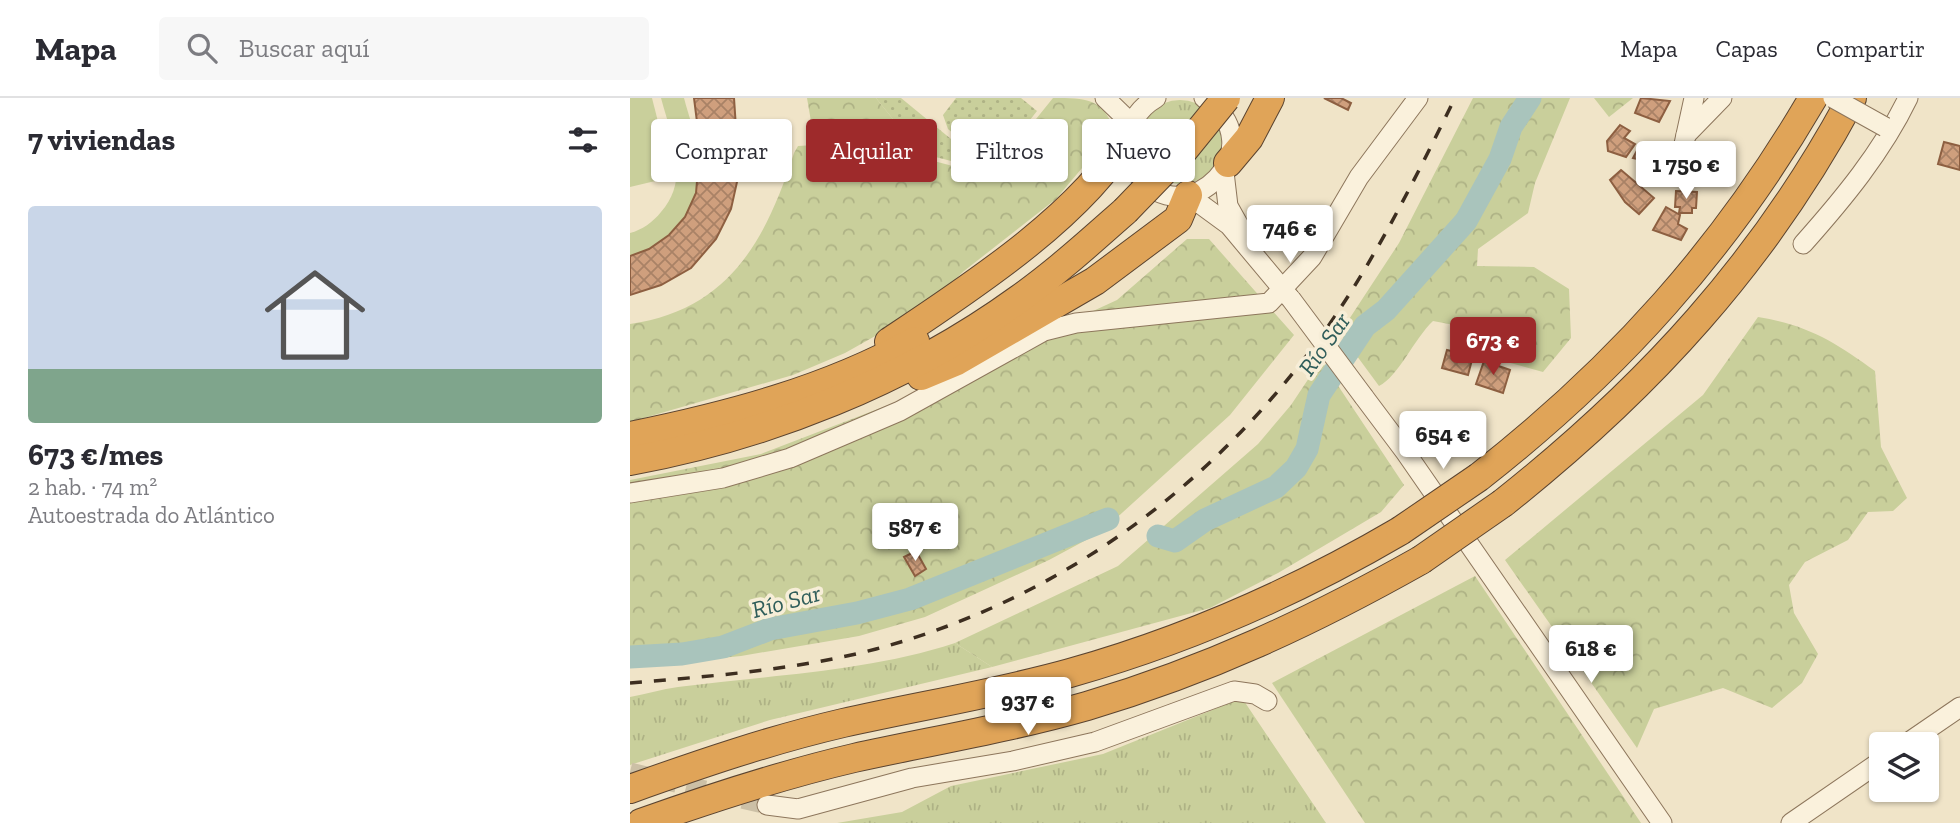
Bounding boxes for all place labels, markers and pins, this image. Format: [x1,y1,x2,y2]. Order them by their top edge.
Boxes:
pin: 1 750 € [1621,141,1751,201]
pin: 746 € [1241,206,1339,265]
pin: 673 € [1444,317,1542,377]
pin: 654 € [1394,412,1492,471]
pin: 587 € [866,504,964,563]
pin: 618 € [1542,626,1640,685]
pin: 937 € [979,678,1077,737]

